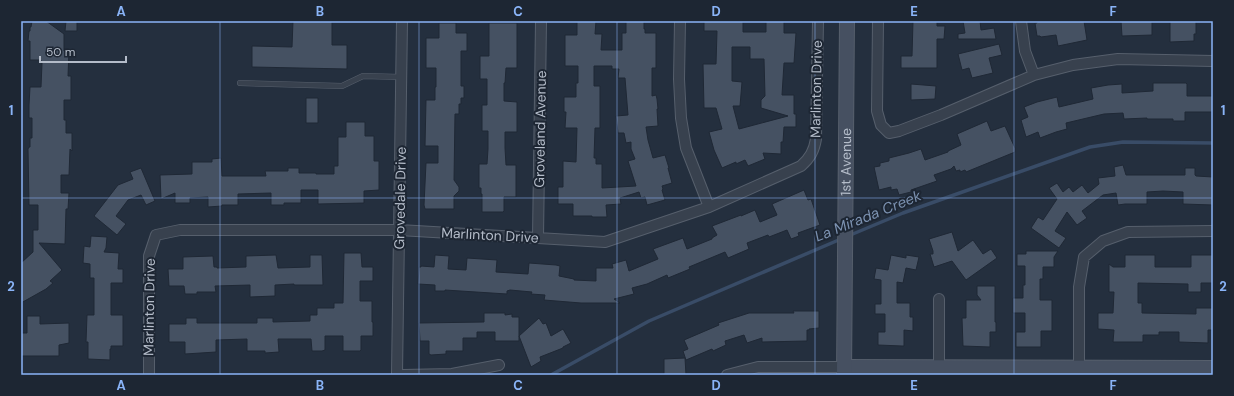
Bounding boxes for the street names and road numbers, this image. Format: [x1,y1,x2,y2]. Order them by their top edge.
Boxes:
street label: Marlinton Drive [806,40,826,138]
street label: Groveland Avenue [530,70,550,188]
street label: 1st Avenue [837,128,855,196]
street label: Grovedale Drive [390,146,410,250]
street label: Marlinton Drive [441,223,539,247]
street label: Marlinton Drive [139,258,159,356]

